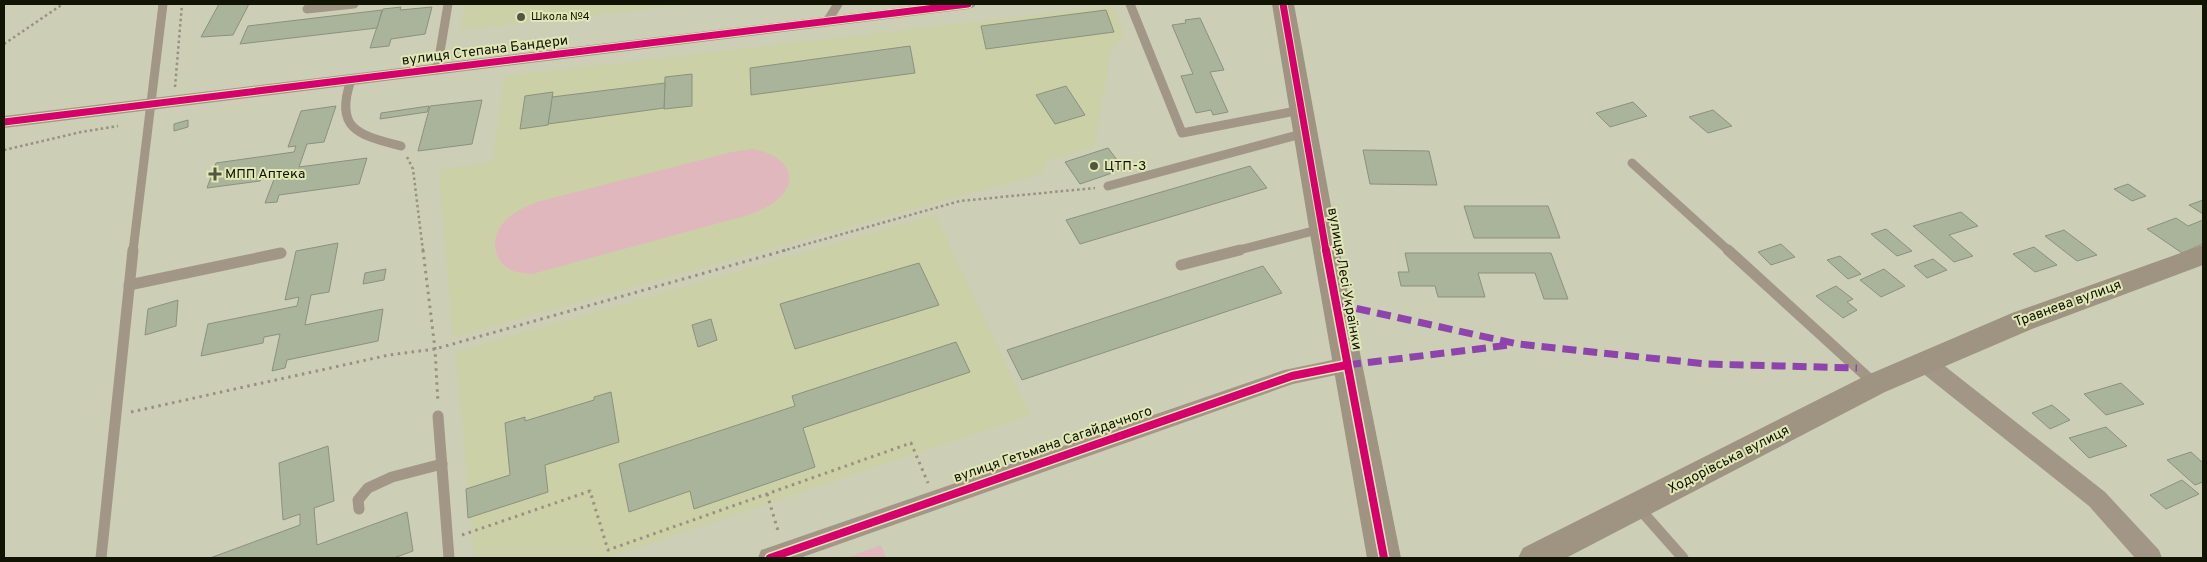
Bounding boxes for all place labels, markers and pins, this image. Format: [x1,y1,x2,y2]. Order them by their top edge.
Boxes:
place label: Школа №4 [531,10,590,24]
marker: Школа №4 [515,11,527,23]
place label: ЦТП-3 [1104,158,1146,175]
marker: ЦТП-3 [1088,160,1100,172]
place label: МПП Аптека [225,166,305,183]
marker: МПП Аптека [209,168,221,180]

